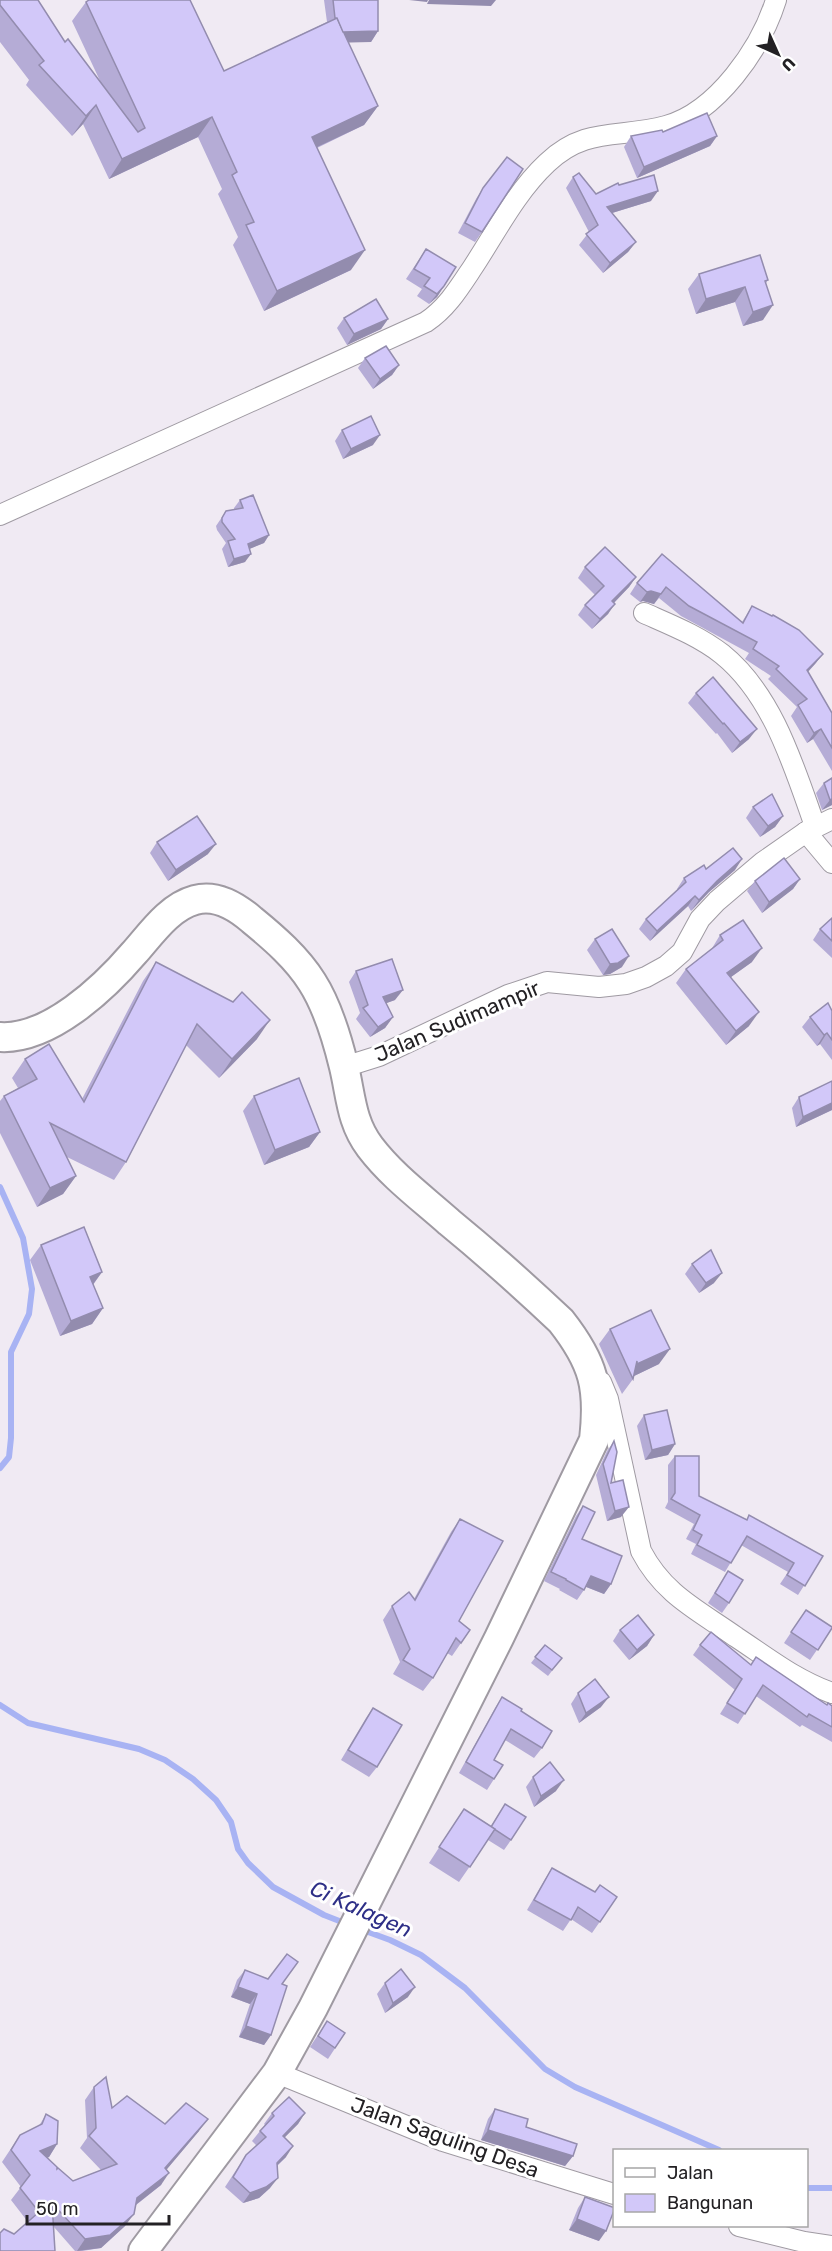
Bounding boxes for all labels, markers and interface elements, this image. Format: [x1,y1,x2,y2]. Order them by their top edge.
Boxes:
north arrow [748,24,808,84]
text: U [777,53,799,75]
street label: Jalan Sudimampir [371,975,543,1067]
water label: Ci Kalagen [306,1875,416,1943]
street label: Jalan Saguling Desa [348,2091,542,2183]
legend [613,2149,808,2227]
text: Jalan [667,2162,714,2184]
scale bar [27,2188,170,2226]
text: Bangunan [667,2192,753,2214]
text: 50 m [36,2198,79,2220]

